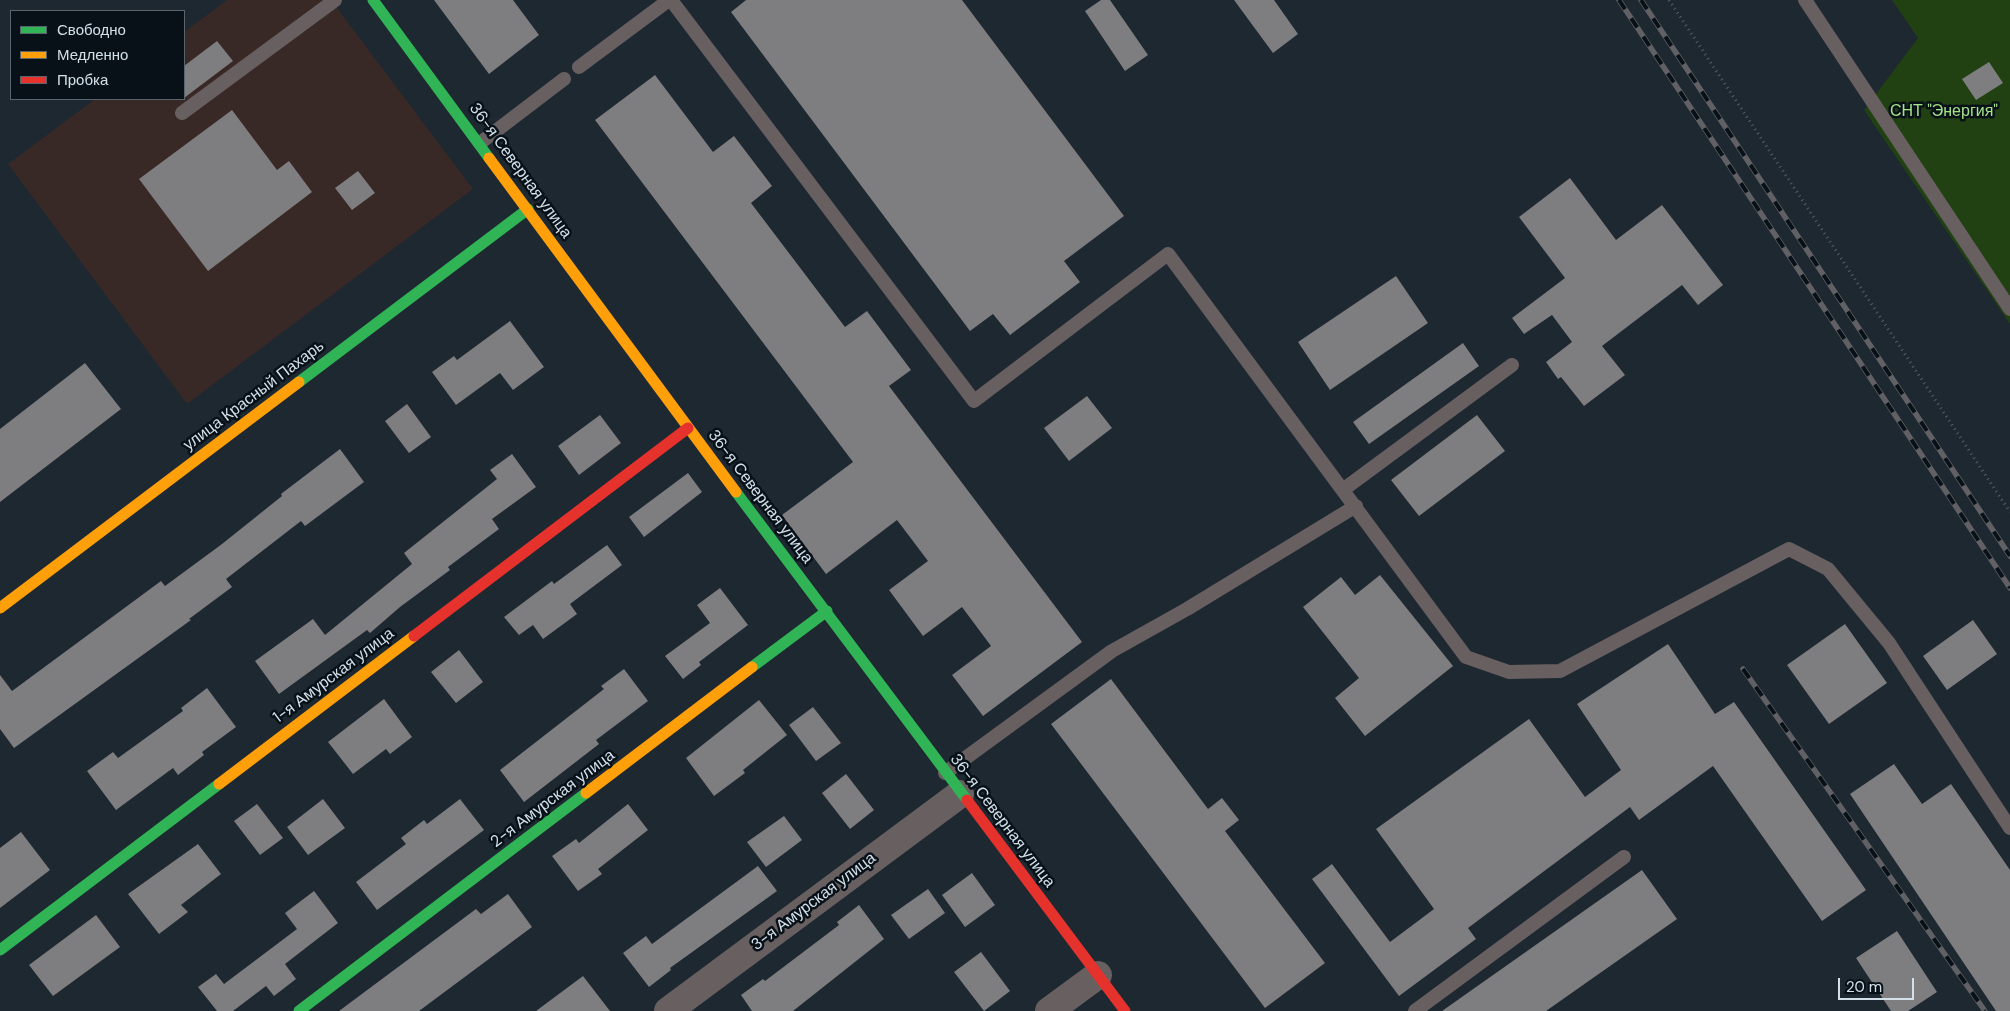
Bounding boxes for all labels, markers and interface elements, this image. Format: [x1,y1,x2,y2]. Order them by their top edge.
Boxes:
legend [10,10,185,100]
text: Свободно [57,20,126,40]
text: Медленно [57,45,128,65]
text: Пробка [57,70,108,90]
street label: 36-я Северная улица [465,100,575,242]
park label: СНТ "Энергия" [1890,102,1998,122]
street label: улица Красный Пахарь [180,337,328,455]
street label: 36-я Северная улица [703,426,817,568]
street label: 1-я Амурская улица [270,624,398,728]
street label: 2-я Амурская улица [487,746,619,852]
street label: 36-я Северная улица [945,750,1059,892]
street label: 3-я Амурская улица [748,849,880,955]
scale bar [1840,968,1916,1000]
text: 20 m [1846,977,1882,997]

